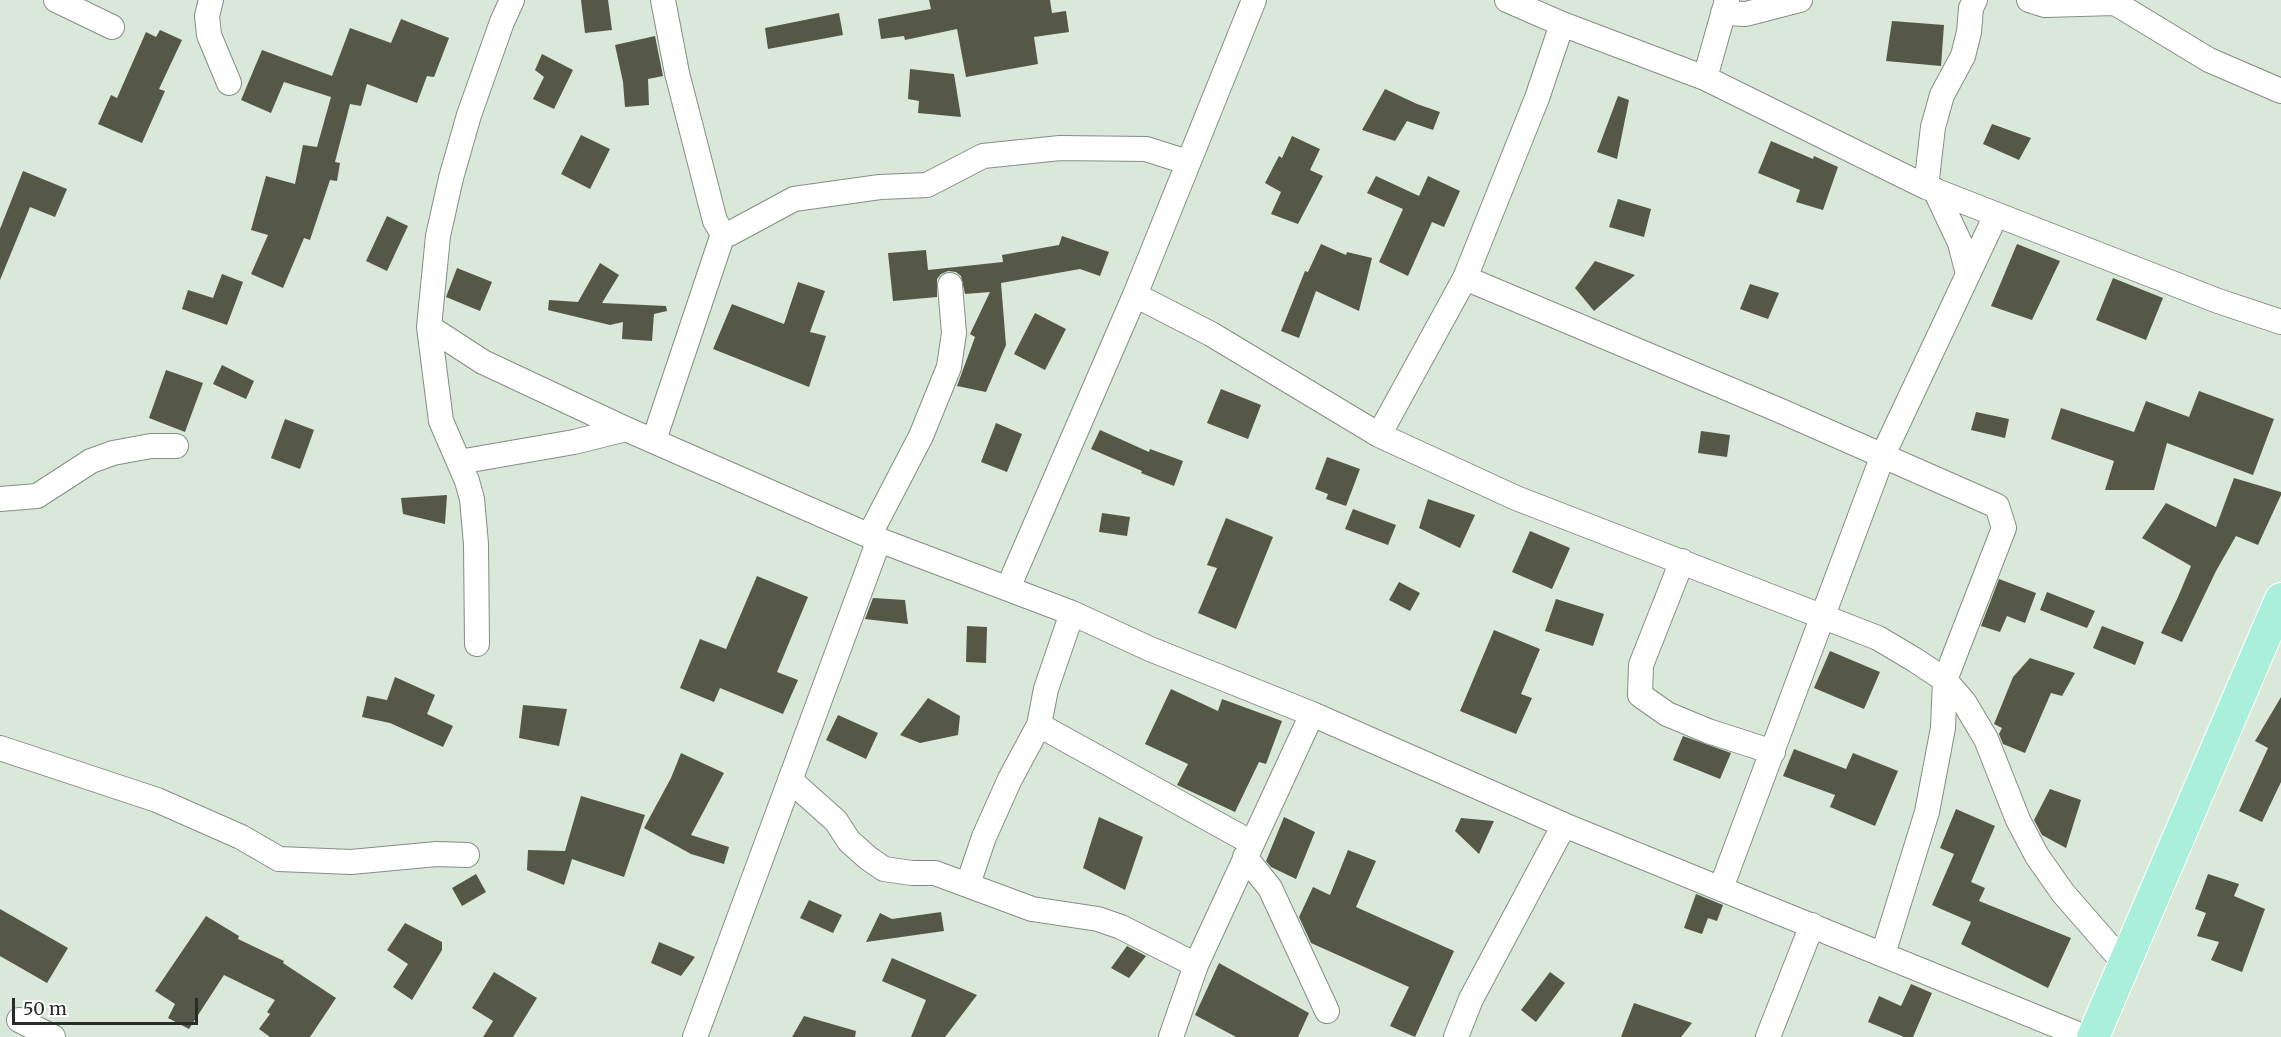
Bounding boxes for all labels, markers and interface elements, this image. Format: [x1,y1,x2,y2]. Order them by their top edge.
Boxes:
scale bar [15,986,201,1024]
text: 50 m [23,997,67,1020]

